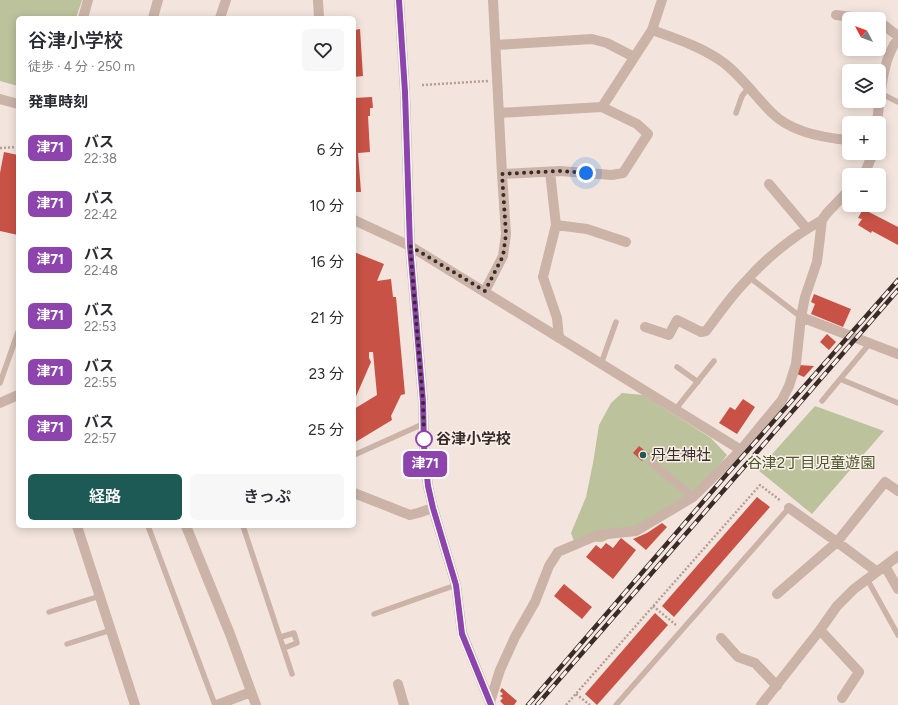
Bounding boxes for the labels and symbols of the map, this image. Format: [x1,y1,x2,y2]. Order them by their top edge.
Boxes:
north arrow [842,12,886,56]
your location [576,163,596,183]
marker: 谷津小学校 [415,430,433,448]
place label: 谷津小学校 [436,430,511,448]
place label: 丹生神社 [651,446,711,464]
marker: 丹生神社 [638,450,648,460]
line badge: 津71 [402,451,448,477]
park label: 谷津2丁目児童遊園 [747,454,875,472]

